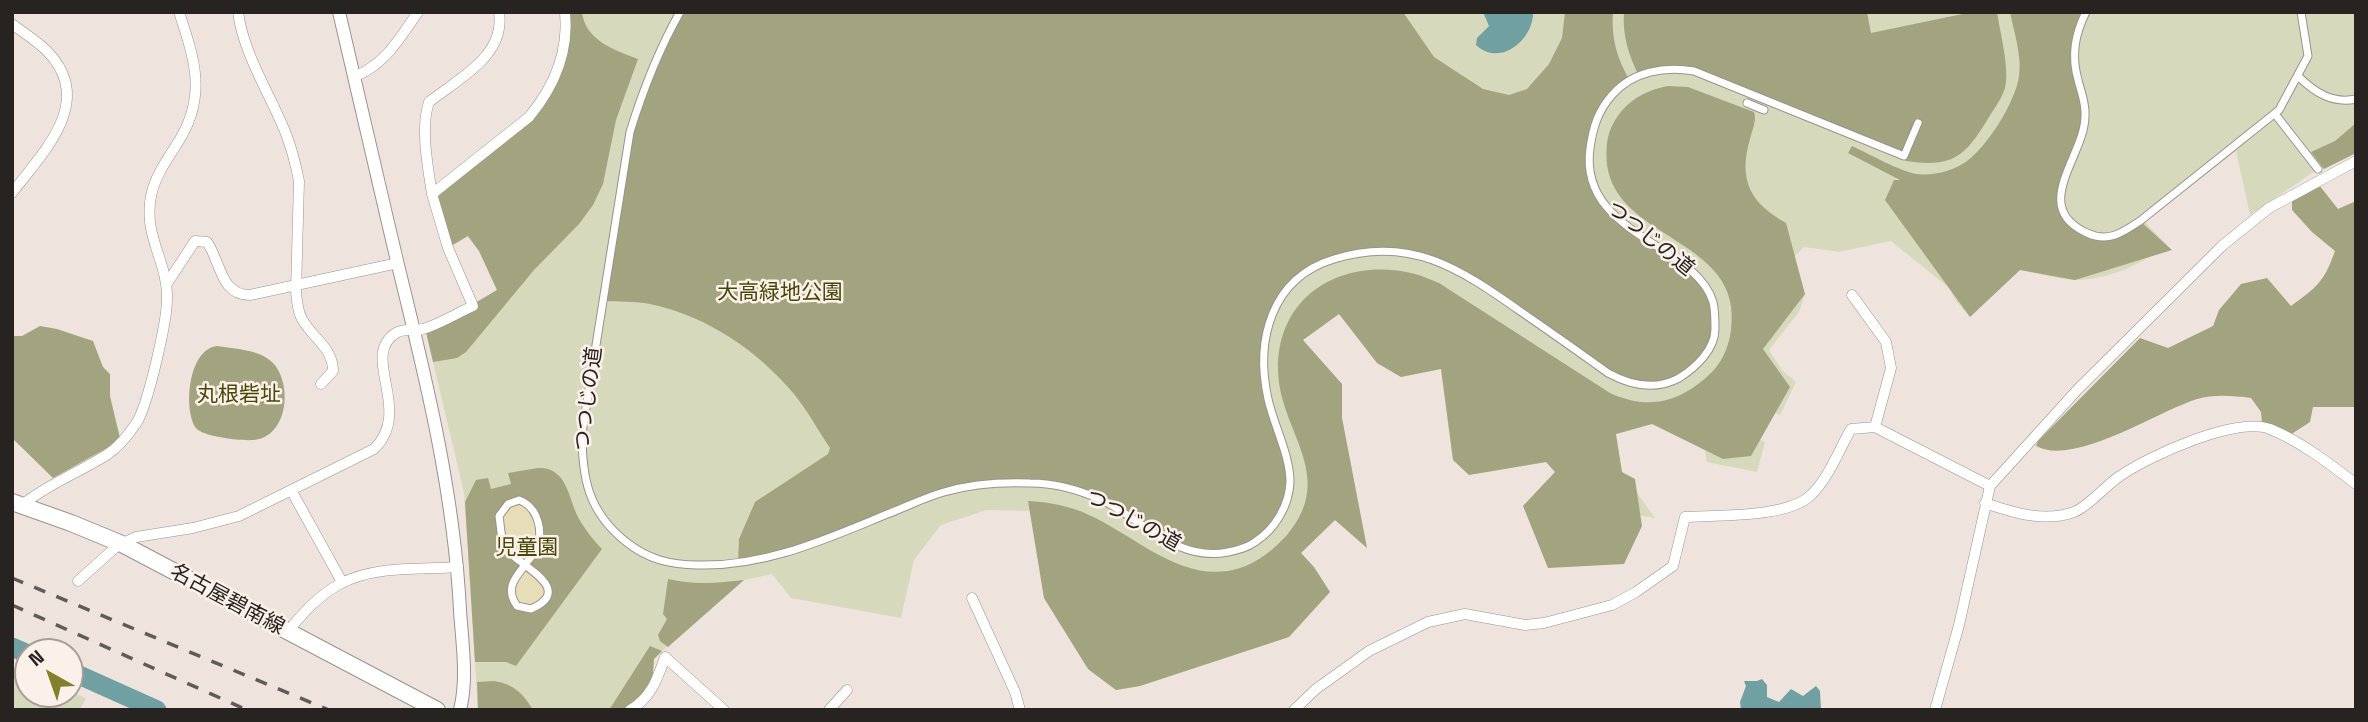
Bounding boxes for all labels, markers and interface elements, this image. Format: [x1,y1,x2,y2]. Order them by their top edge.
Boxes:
street label: つつじの道 [1601,196,1699,282]
park label: 大高緑地公園 [717,280,843,306]
street label: つつじの道 [570,345,608,453]
park label: 丸根砦址 [197,382,281,408]
street label: つつじの道 [1081,485,1185,557]
park label: 児童園 [496,535,558,561]
street label: 名古屋碧南線 [165,559,289,641]
north arrow [14,638,84,708]
text: N [24,644,49,672]

